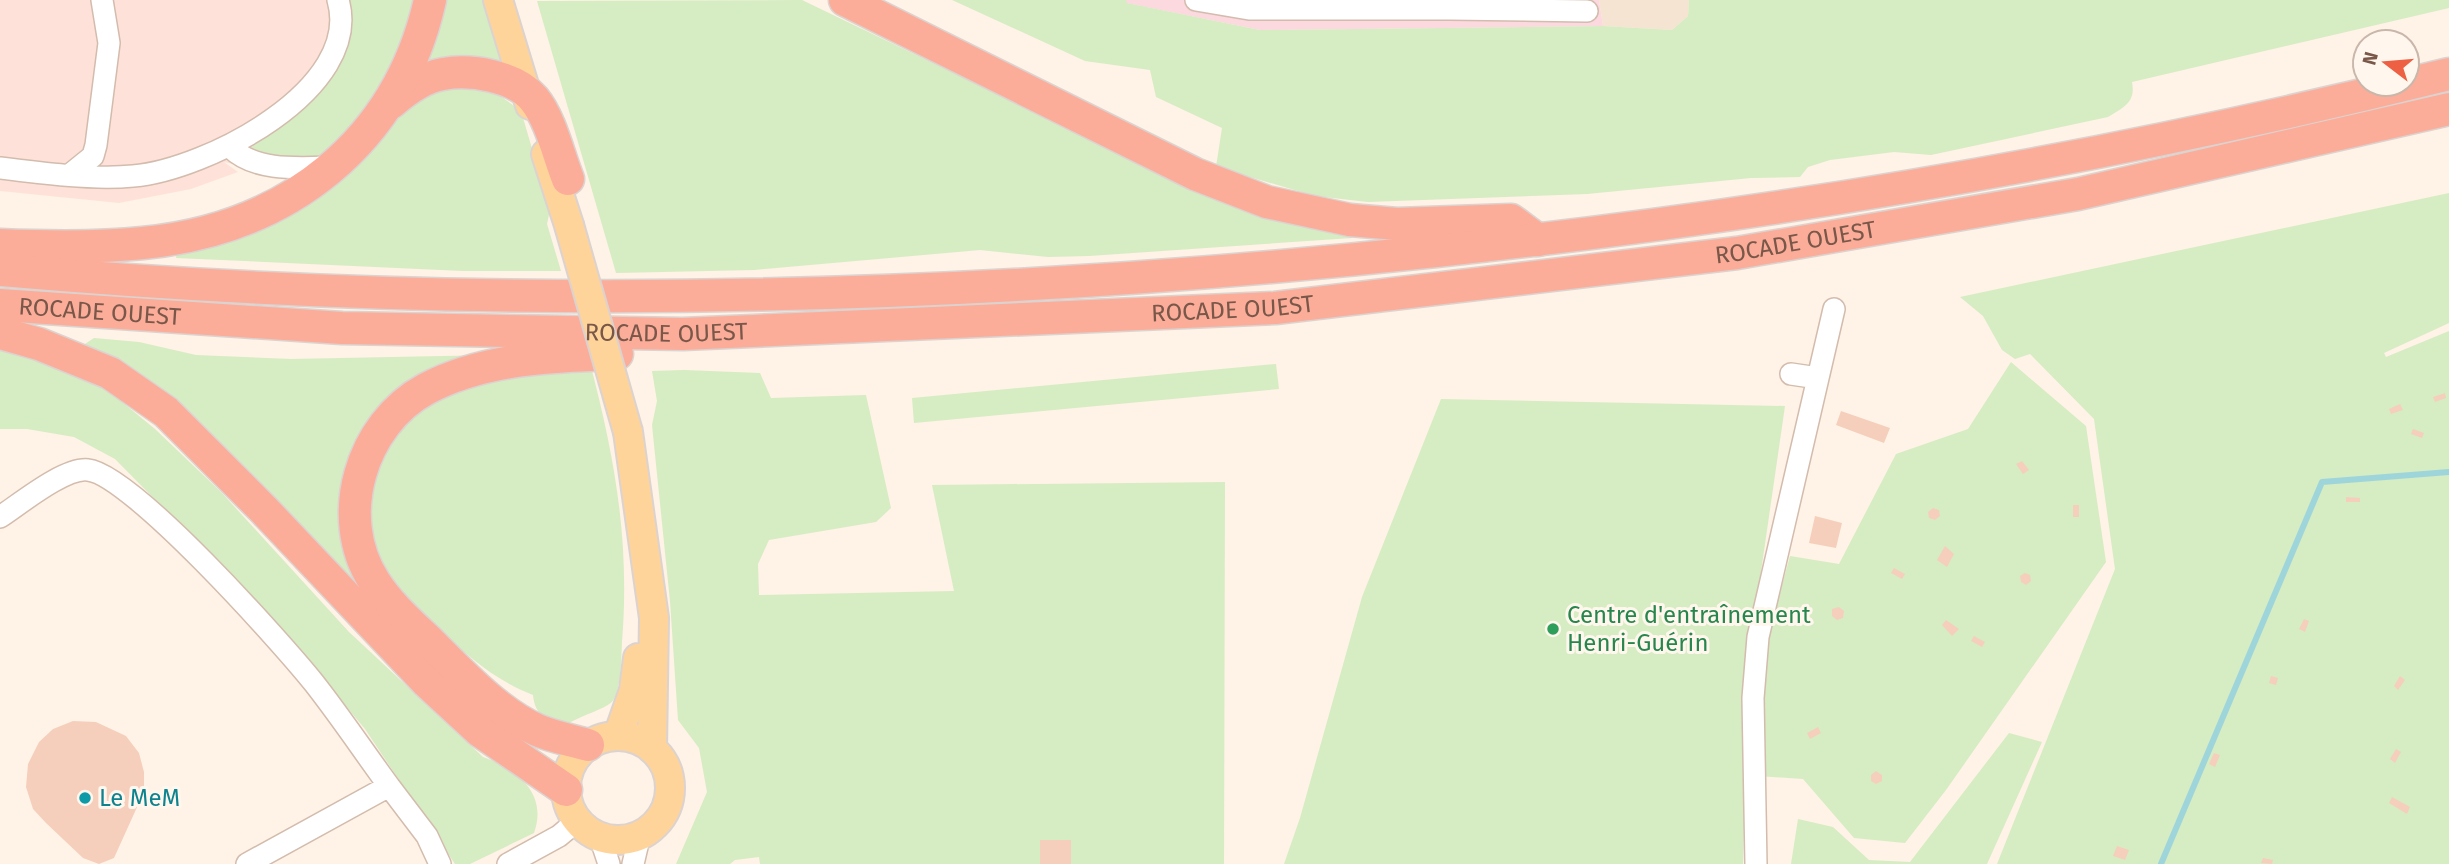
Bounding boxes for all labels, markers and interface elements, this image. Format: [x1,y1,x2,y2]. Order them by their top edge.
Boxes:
north arrow [2351,28,2421,98]
text: N [2357,49,2383,68]
street label: ROCADE OUEST [1713,215,1879,270]
street label: ROCADE OUEST [1151,289,1316,327]
street label: ROCADE OUEST [18,292,183,331]
street label: ROCADE OUEST [584,317,749,348]
place label: Centre d'entraînement Henri-Guérin [1567,601,1811,657]
marker: Centre d'entraînement Henri-Guérin [1545,621,1561,637]
place label: Le MeM [99,784,180,812]
marker: Le MeM [77,790,93,806]

